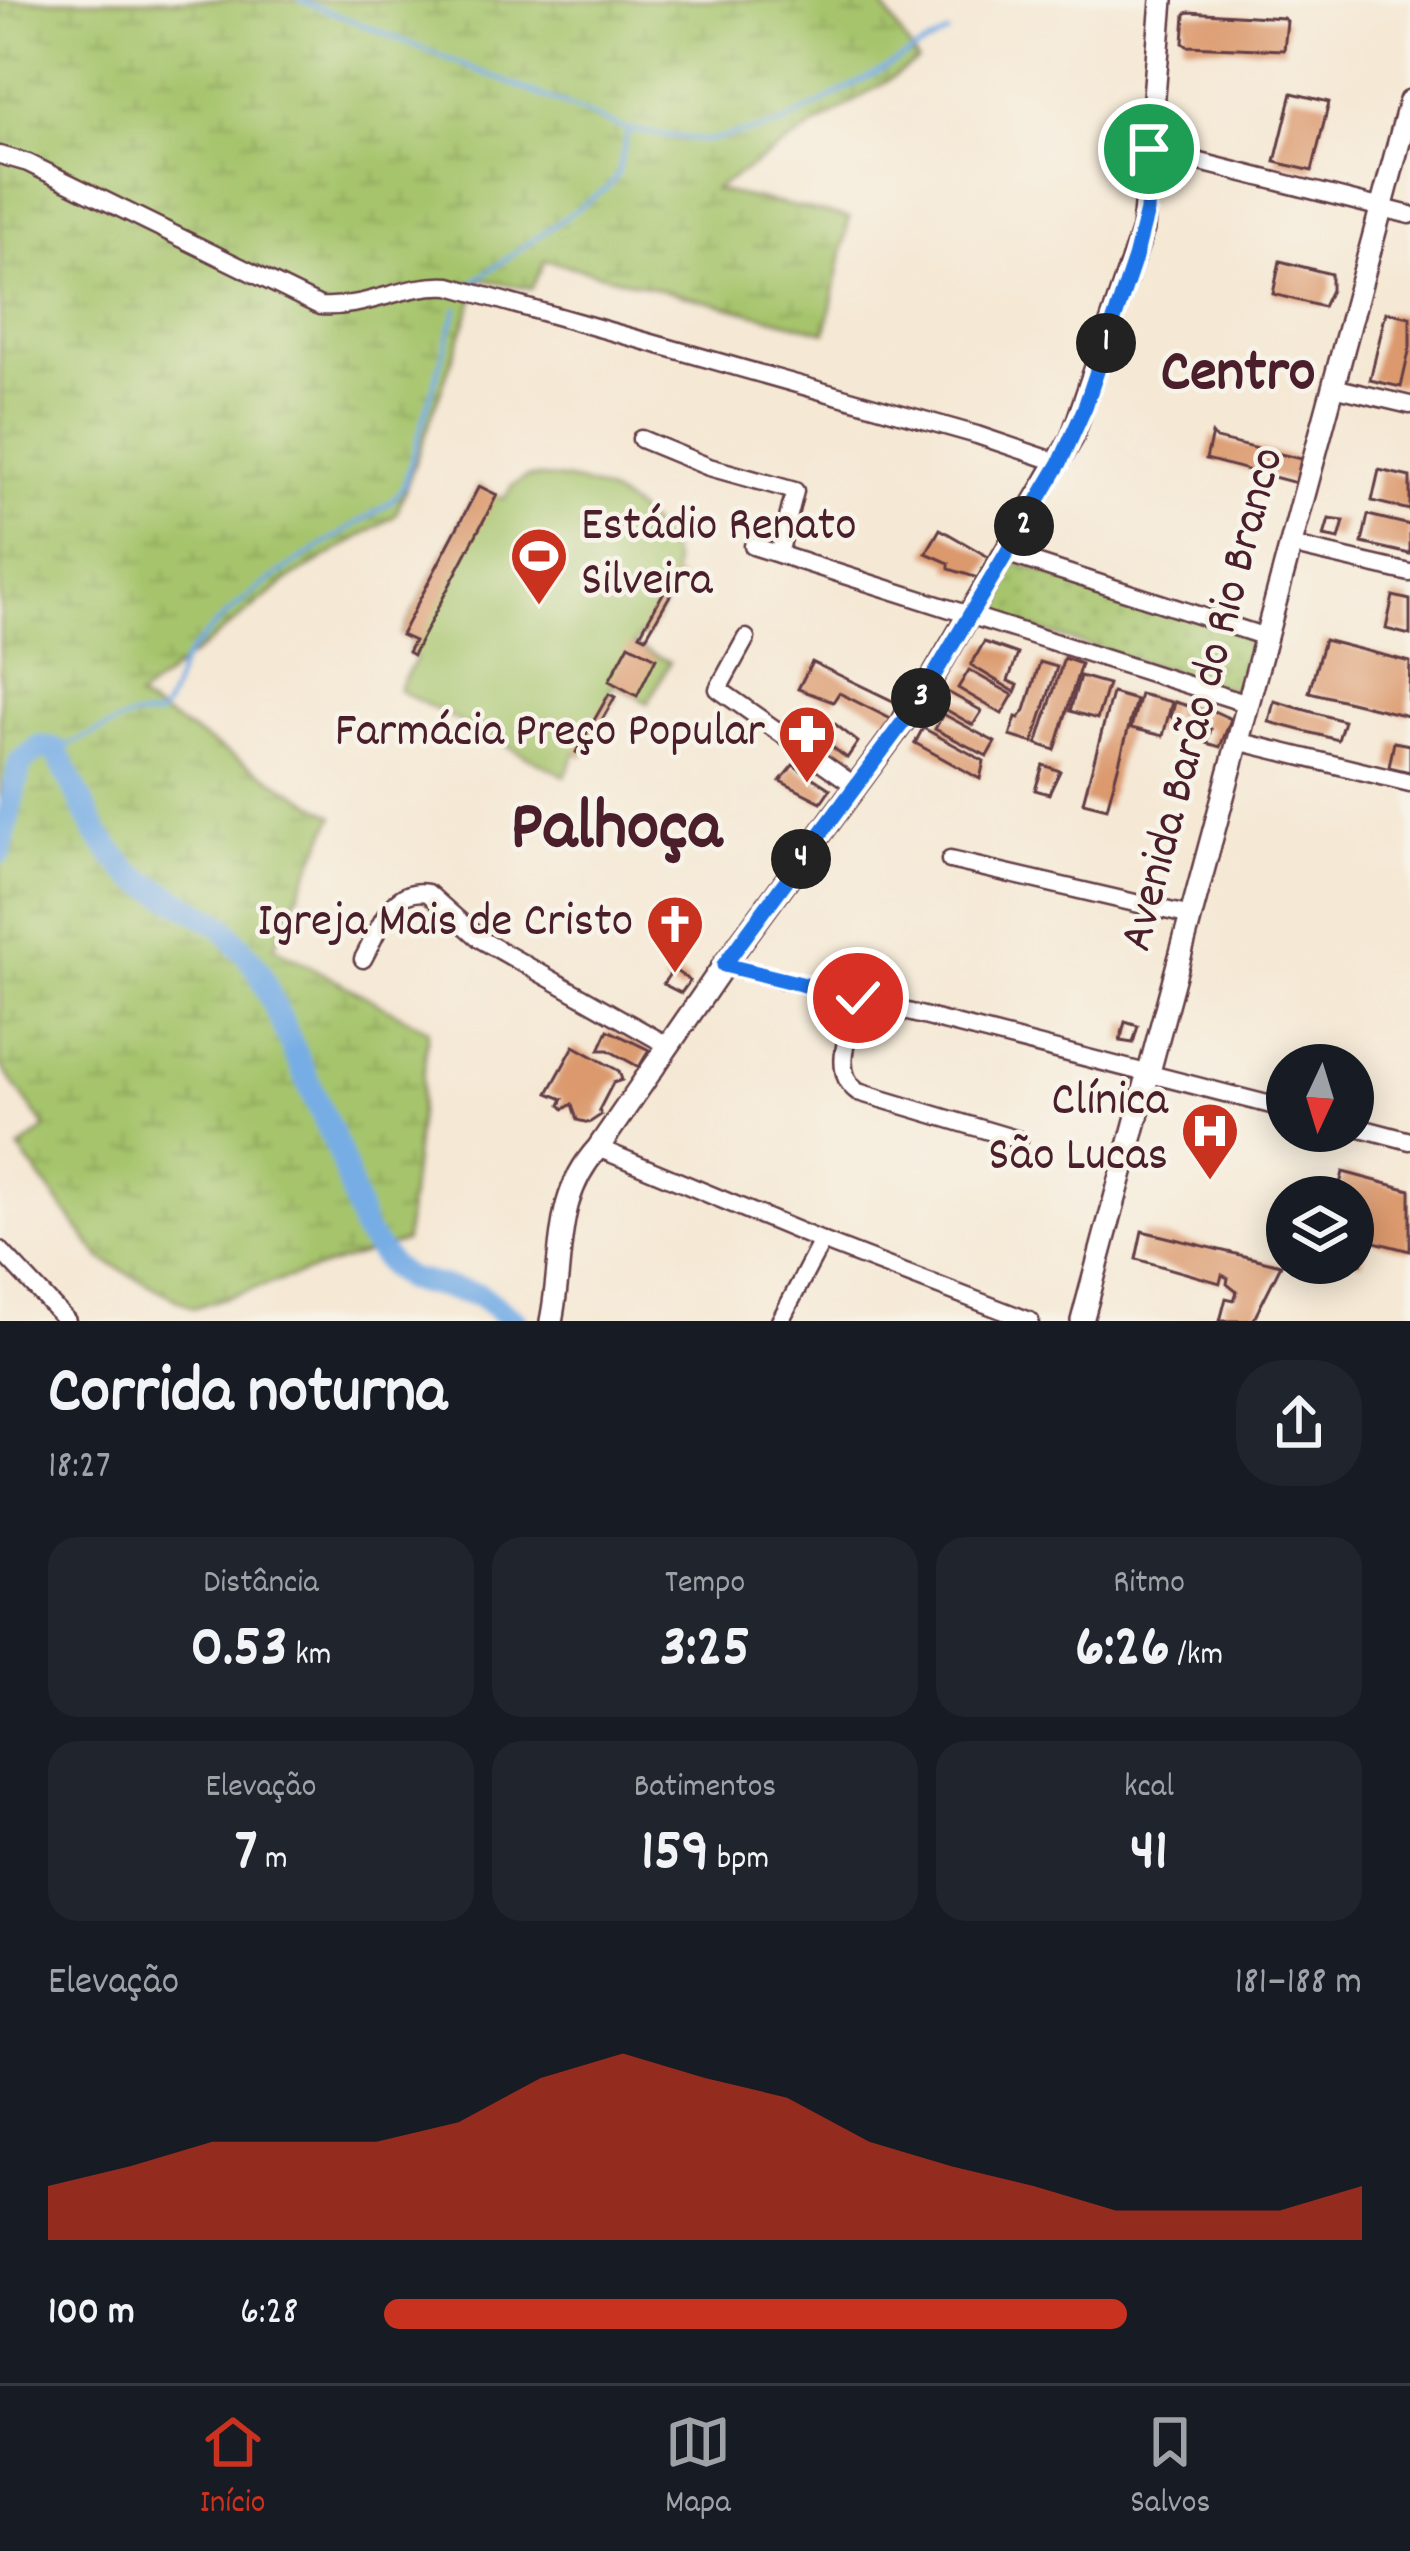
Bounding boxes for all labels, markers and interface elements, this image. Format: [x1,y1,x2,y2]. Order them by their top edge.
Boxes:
pin [1098,98,1200,200]
icon: arrive [1116,116,1182,182]
pin: 1 [1076,313,1136,373]
text: 1 [1102,319,1110,366]
district label: Centro [1161,333,1315,419]
street label: Avenida Barão do Rio Branco [1105,440,1305,960]
place label: Estádio Renato Silveira [581,494,857,618]
pin: 2 [994,496,1054,556]
text: 2 [1017,502,1031,549]
sports icon: Estádio Renato Silveira [508,525,570,607]
pin: 3 [891,668,951,728]
text: 3 [914,674,928,721]
place label: Farmácia Preço Popular [335,700,765,769]
pharmacy icon: Farmácia Preço Popular [776,703,838,785]
district label: Palhoça [510,780,724,883]
pin: 4 [771,829,831,889]
text: 4 [794,835,808,882]
place label: Igreja Mais de Cristo [257,890,633,959]
church icon: Igreja Mais de Cristo [644,893,706,975]
pin [807,947,909,1049]
icon: check [825,965,891,1031]
north arrow [1266,1044,1374,1152]
map controls [1266,1044,1374,1284]
place label: Clínica São Lucas [988,1069,1169,1193]
hospital icon: Clínica São Lucas [1179,1100,1241,1182]
button: layers [1266,1176,1374,1284]
text: Corrida noturna [48,1349,447,1443]
button: share [1236,1360,1362,1486]
text: 18:27 [48,1441,111,1496]
text: Distância [203,1561,319,1608]
text: Tempo [665,1561,745,1608]
text: Ritmo [1113,1561,1185,1608]
text: 0.53 [191,1608,288,1694]
text: 3:25 [660,1608,750,1694]
text: 6:26 [1075,1608,1170,1694]
text: km [288,1633,331,1680]
text: /km [1170,1633,1223,1680]
text: Elevação [205,1765,317,1812]
text: Batimentos [634,1765,776,1812]
text: kcal [1124,1765,1174,1812]
text: 7 [234,1812,257,1898]
text: 159 [641,1812,709,1898]
text: 41 [1130,1812,1168,1898]
text: m [257,1837,288,1884]
text: bpm [709,1837,769,1884]
text: Elevação [48,1957,179,2012]
text: 181–188 m [1234,1957,1362,2012]
text: 100 m [48,2287,135,2342]
text: 6:28 [240,2287,298,2342]
tab: Início [200,2409,266,2528]
tab: Mapa [665,2409,731,2528]
tab: Salvos [1130,2409,1210,2528]

